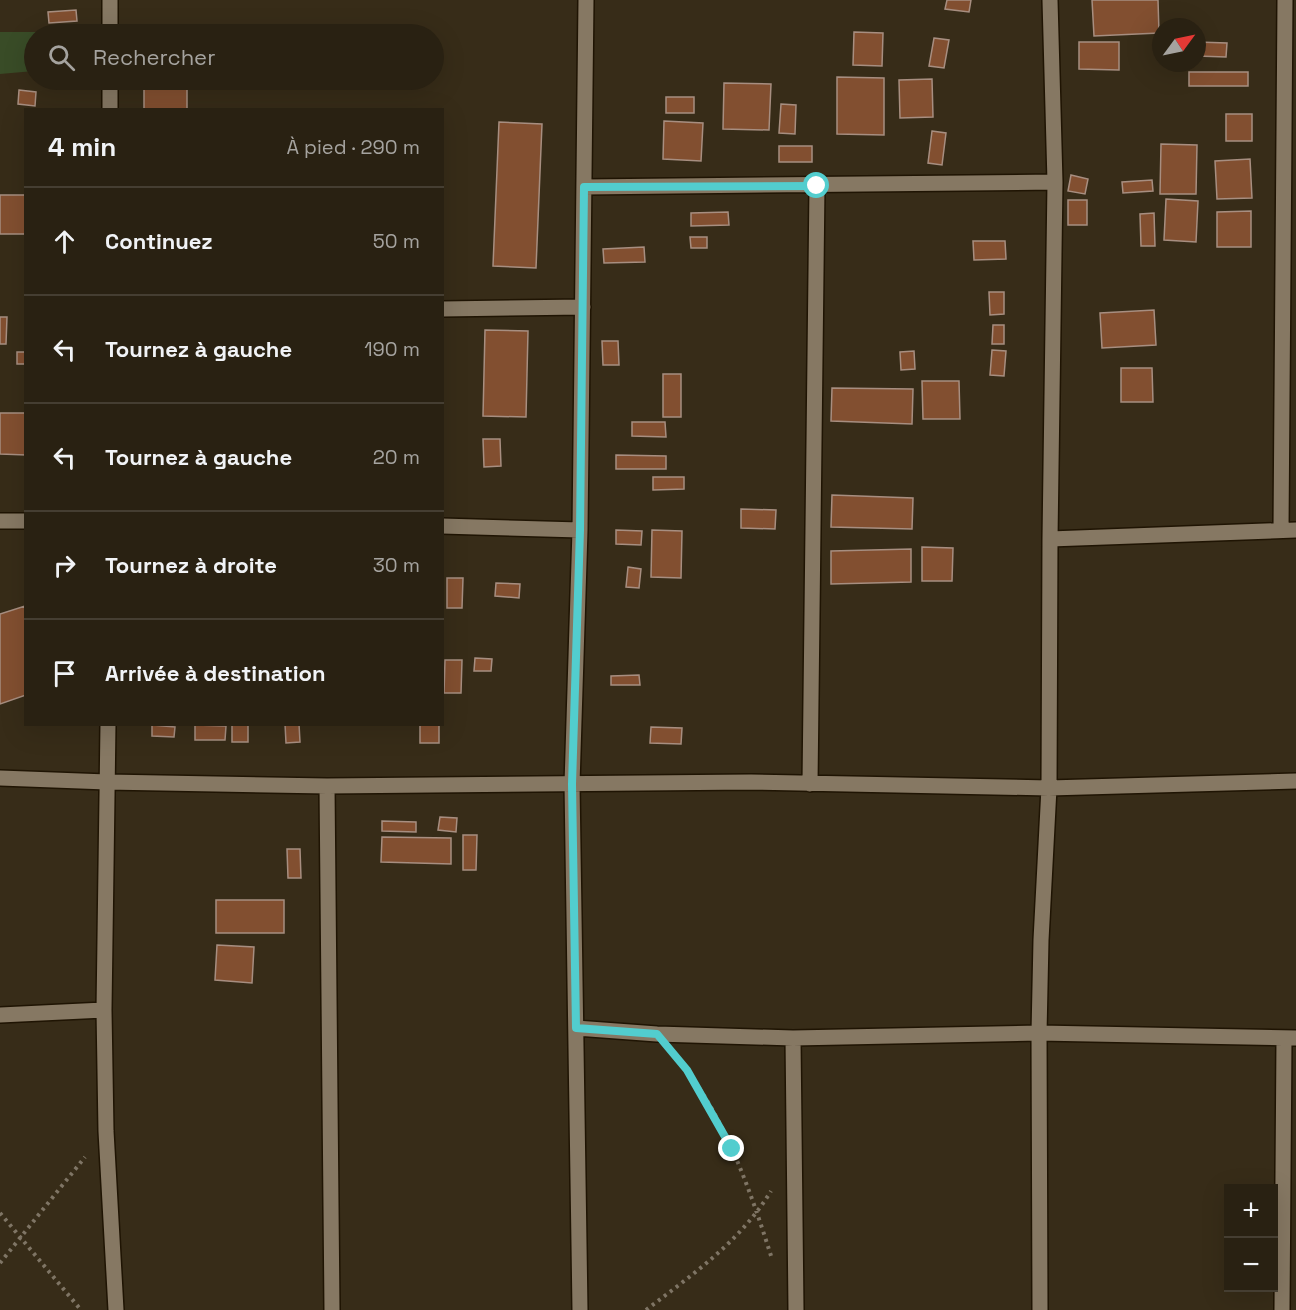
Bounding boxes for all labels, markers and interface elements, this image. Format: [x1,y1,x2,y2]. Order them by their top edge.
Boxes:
north arrow [1152,18,1206,72]
search box [24,24,444,90]
icon: search [45,41,78,74]
text: Rechercher [93,43,215,71]
text: 4 min [48,130,116,164]
text: À pied · 290 m [287,134,420,160]
route start [803,172,829,198]
icon: ahead [48,225,81,258]
text: Continuez [105,227,213,255]
text: 50 m [373,228,420,254]
icon: left [48,333,81,366]
text: Tournez à gauche [105,335,292,363]
text: 190 m [364,336,420,362]
icon: left [48,441,81,474]
text: Tournez à gauche [105,443,292,471]
text: 20 m [373,444,420,470]
icon: right [48,549,81,582]
text: Tournez à droite [105,551,277,579]
text: 30 m [373,552,420,578]
icon: arrive [48,657,81,690]
text: Arrivée à destination [105,659,326,687]
route end [718,1135,744,1161]
map controls [1224,1184,1278,1292]
button: + [1224,1184,1278,1238]
button: − [1224,1238,1278,1292]

